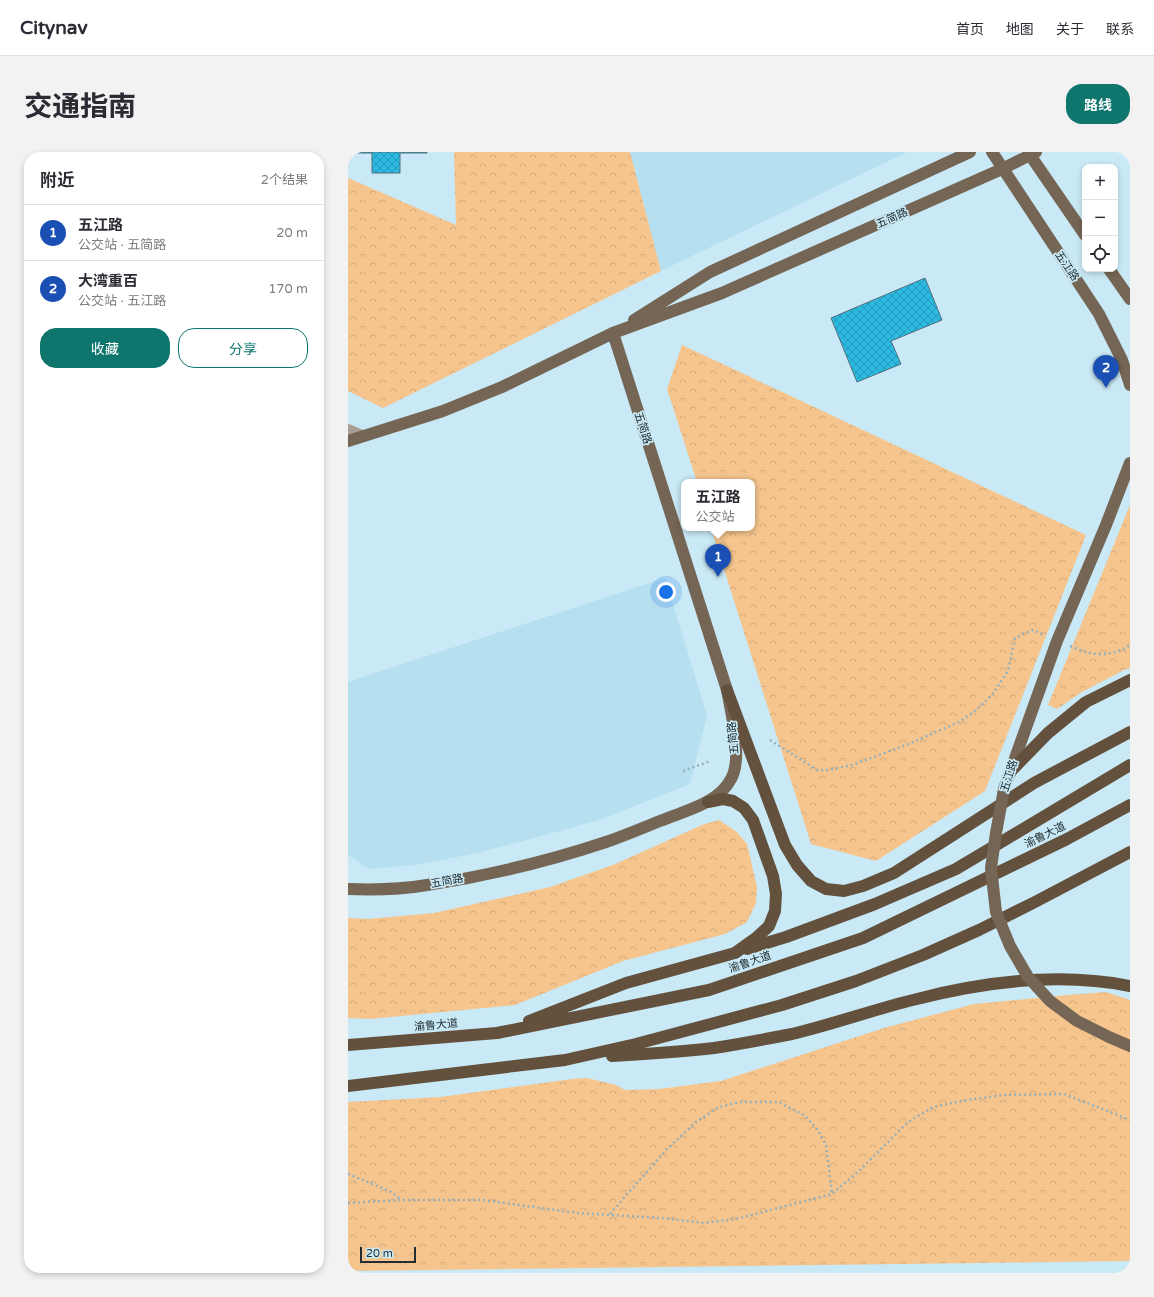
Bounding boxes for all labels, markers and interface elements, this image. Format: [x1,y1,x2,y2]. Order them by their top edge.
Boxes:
text: Citynav [20,17,87,39]
text: 首页 [956,21,984,38]
text: 地图 [1006,21,1034,38]
text: 关于 [1056,21,1084,38]
text: 联系 [1106,21,1134,38]
button: 路线 [1066,84,1130,124]
text: 交通指南 [24,90,136,124]
map controls [1082,164,1118,272]
button: + [1082,164,1118,200]
text: 附近 [40,170,74,191]
text: 2个结果 [261,172,308,188]
button: − [1082,200,1118,236]
street label: 五简路 [874,205,910,231]
text: 五江路 [78,216,123,234]
text: 1 [49,225,57,241]
text: 20 m [276,225,308,241]
button: locate [1082,236,1118,272]
text: 公交站 · 五简路 [78,237,166,253]
street label: 五江路 [1052,249,1082,283]
text: 大湾重百 [78,272,138,290]
text: 2 [49,281,57,297]
text: 170 m [268,281,308,297]
text: 公交站 · 五江路 [78,293,166,309]
button: 收藏 [40,328,170,368]
button: 分享 [178,328,308,368]
pin: 2 [1093,355,1119,388]
street label: 五简路 [632,410,654,446]
popup [681,479,755,531]
text: 五江路 [695,488,741,506]
text: 公交站 [695,509,735,525]
pin: 1 [705,544,731,577]
your location [656,582,676,602]
street label: 五简路 [725,721,741,755]
street label: 五江路 [998,758,1020,794]
street label: 渝鲁大道 [1022,820,1068,850]
street label: 五简路 [430,871,464,891]
street label: 渝鲁大道 [727,949,773,975]
street label: 渝鲁大道 [414,1017,458,1033]
scale bar [360,1245,416,1264]
text: 20 m [366,1247,393,1260]

